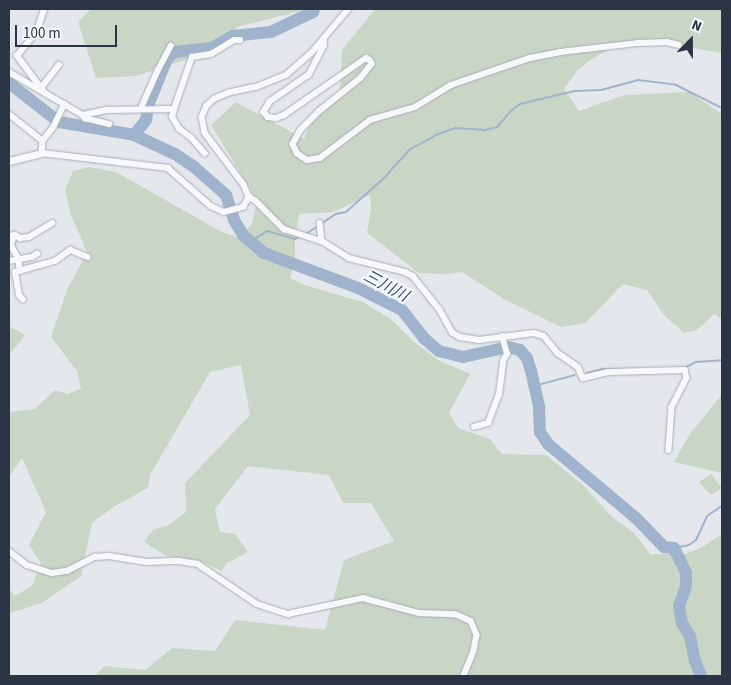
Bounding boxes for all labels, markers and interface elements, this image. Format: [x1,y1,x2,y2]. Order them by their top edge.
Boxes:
scale bar [18,15,120,47]
north arrow [666,15,716,65]
text: N [689,15,705,37]
text: 100 m [23,23,61,44]
water label: 三川川 [360,266,412,306]

